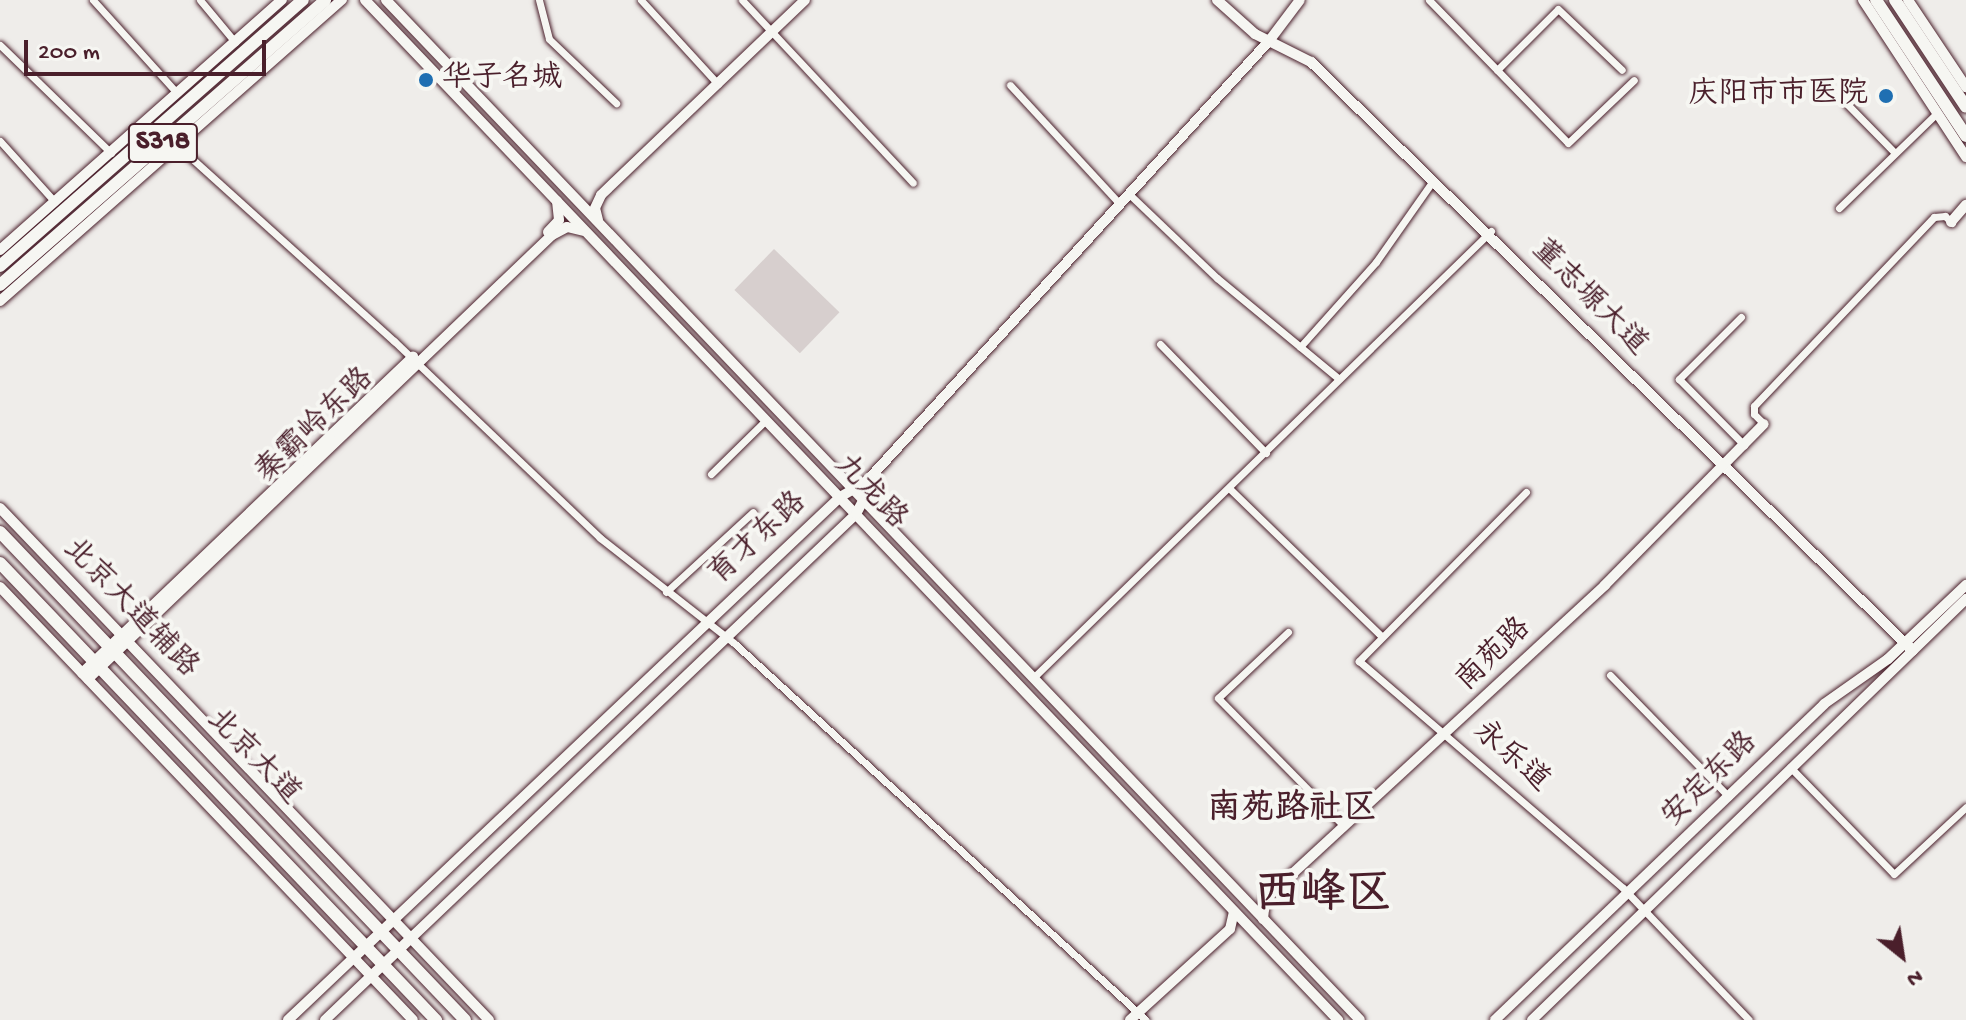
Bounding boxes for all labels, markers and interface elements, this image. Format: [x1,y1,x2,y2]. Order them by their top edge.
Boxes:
scale bar [28,24,270,74]
text: 200 m [38,39,100,68]
place label: 华子名城 [442,62,562,98]
marker: 华子名城 [417,71,435,89]
place label: 庆阳市市医院 [1688,78,1868,114]
marker: 庆阳市市医院 [1875,85,1897,107]
road number: S318 [127,119,199,167]
street label: 董志塬大道 [1522,233,1654,365]
street label: 秦霸岭东路 [250,362,382,492]
street label: 九龙路 [825,448,913,538]
street label: 育才东路 [703,486,815,594]
street label: 北京大道辅路 [54,532,204,686]
street label: 南苑路 [1450,612,1540,700]
street label: 北京大道 [197,702,307,814]
street label: 永乐道 [1464,715,1556,801]
street label: 安定东路 [1656,726,1766,836]
district label: 南苑路社区 [1207,792,1377,832]
district label: 西峰区 [1254,870,1392,926]
north arrow [1862,916,1942,996]
text: N [1901,962,1927,992]

